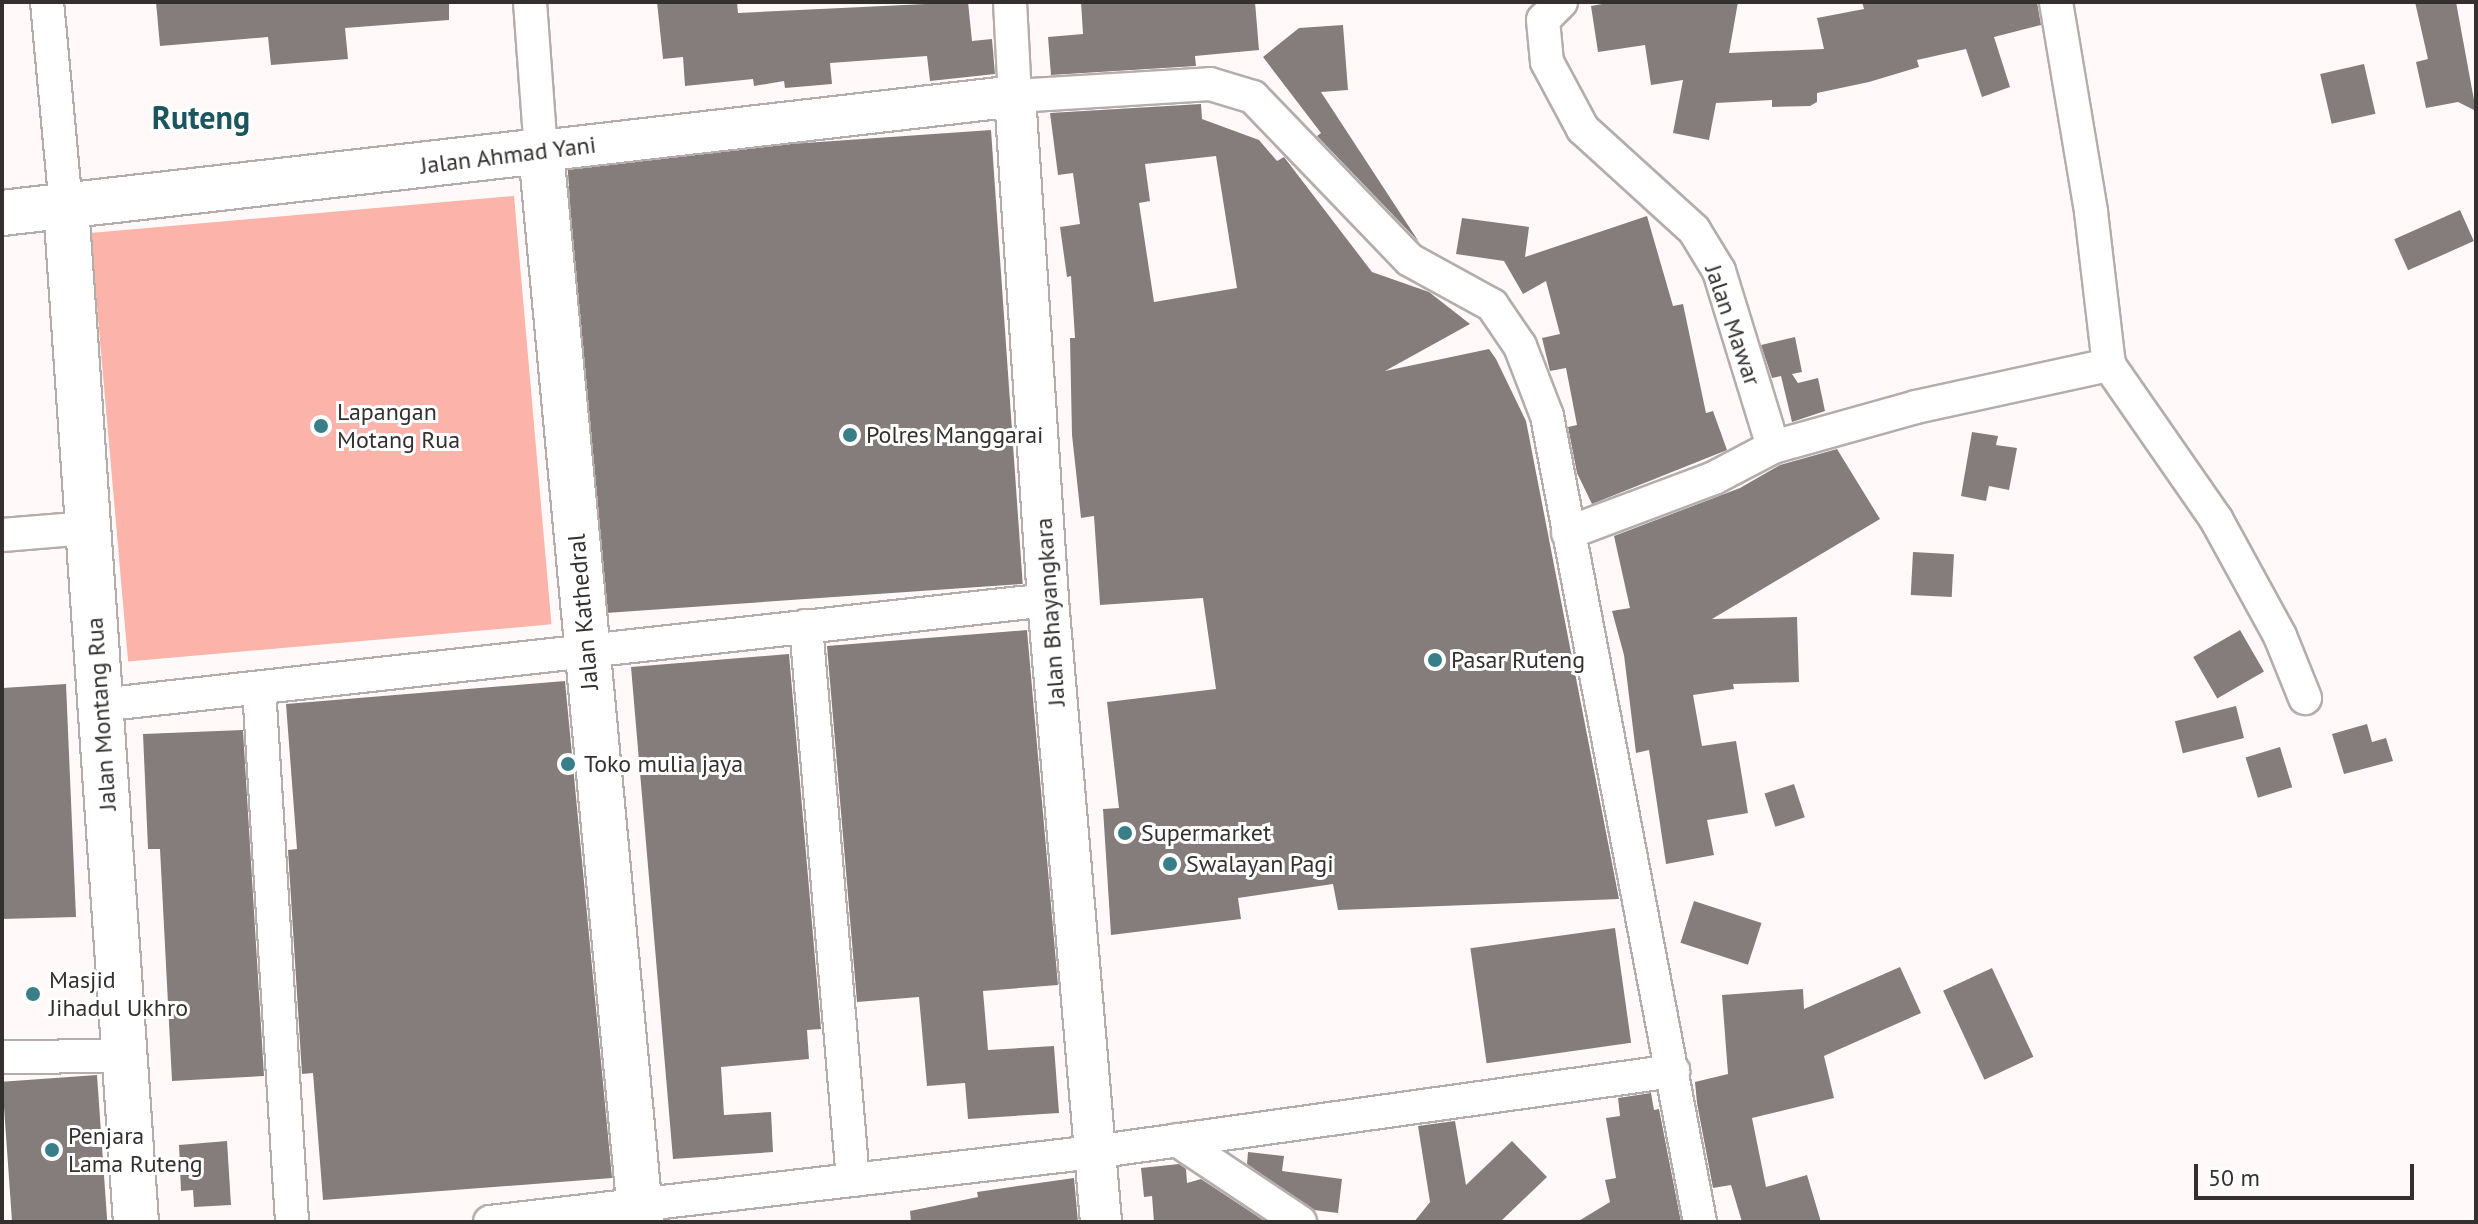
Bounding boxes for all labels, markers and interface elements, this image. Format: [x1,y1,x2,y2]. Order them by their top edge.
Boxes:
district label: Ruteng [152,98,250,136]
street label: Jalan Ahmad Yani [418,130,598,180]
street label: Jalan Mawar [1699,261,1767,389]
place label: Lapangan Motang Rua [337,398,460,454]
marker: Lapangan Motang Rua [312,417,330,435]
place label: Polres Manggarai [866,421,1043,449]
marker: Polres Manggarai [841,426,859,444]
street label: Jalan Bhayangkara [1029,517,1071,707]
street label: Jalan Kathedral [562,533,604,691]
street label: Jalan Montang Rua [80,616,122,812]
place label: Pasar Ruteng [1451,646,1585,674]
marker: Pasar Ruteng [1426,651,1444,669]
place label: Toko mulia jaya [584,750,743,778]
marker: Toko mulia jaya [559,755,577,773]
place label: Supermarket [1141,819,1271,847]
marker: Supermarket [1116,824,1134,842]
place label: Swalayan Pagi [1186,850,1334,878]
marker: Swalayan Pagi [1161,855,1179,873]
place label: Masjid Jihadul Ukhro [49,966,188,1022]
marker: Masjid Jihadul Ukhro [24,985,42,1003]
place label: Penjara Lama Ruteng [68,1122,203,1178]
marker: Penjara Lama Ruteng [43,1141,61,1159]
scale bar [2198,1148,2418,1198]
text: 50 m [2208,1162,2260,1193]

